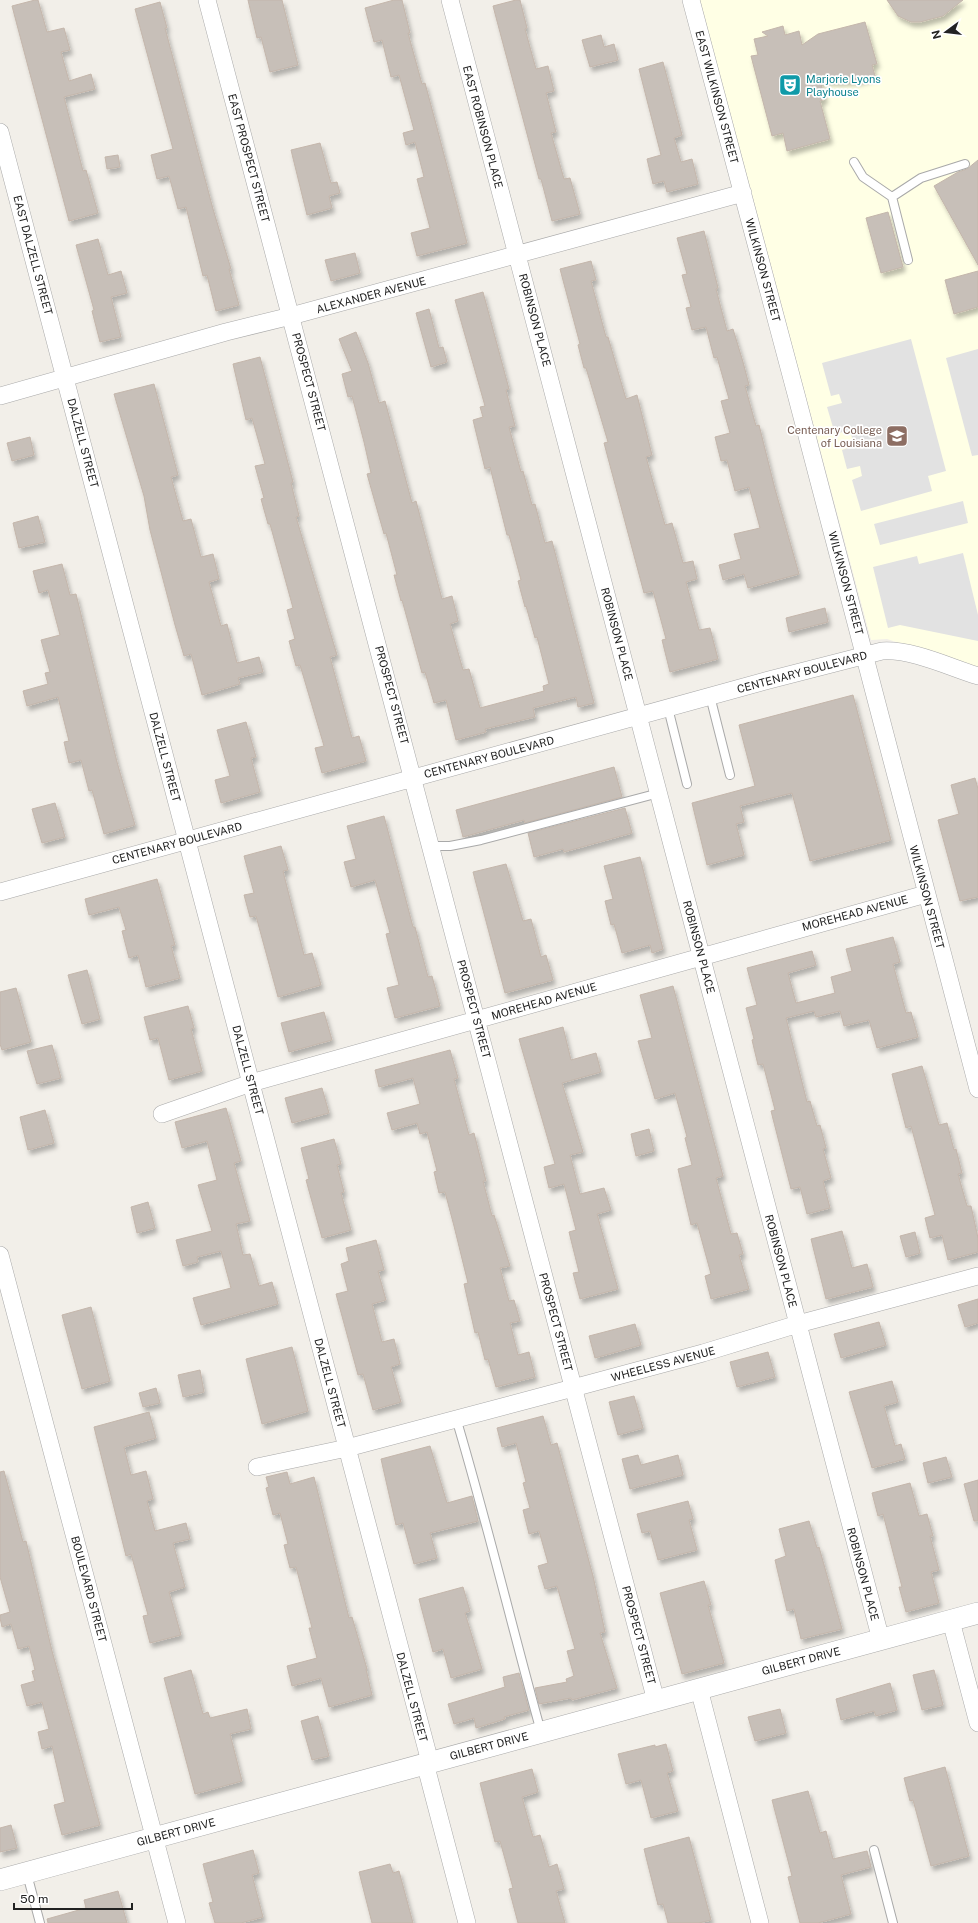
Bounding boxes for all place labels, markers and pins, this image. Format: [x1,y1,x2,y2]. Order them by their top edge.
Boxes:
theatre icon: Marjorie Lyons Playhouse [777,72,803,98]
place label: Marjorie Lyons Playhouse [806,73,881,98]
school or university icon: Centenary College of Louisiana [884,423,910,449]
place label: Centenary College of Louisiana [787,424,882,449]

